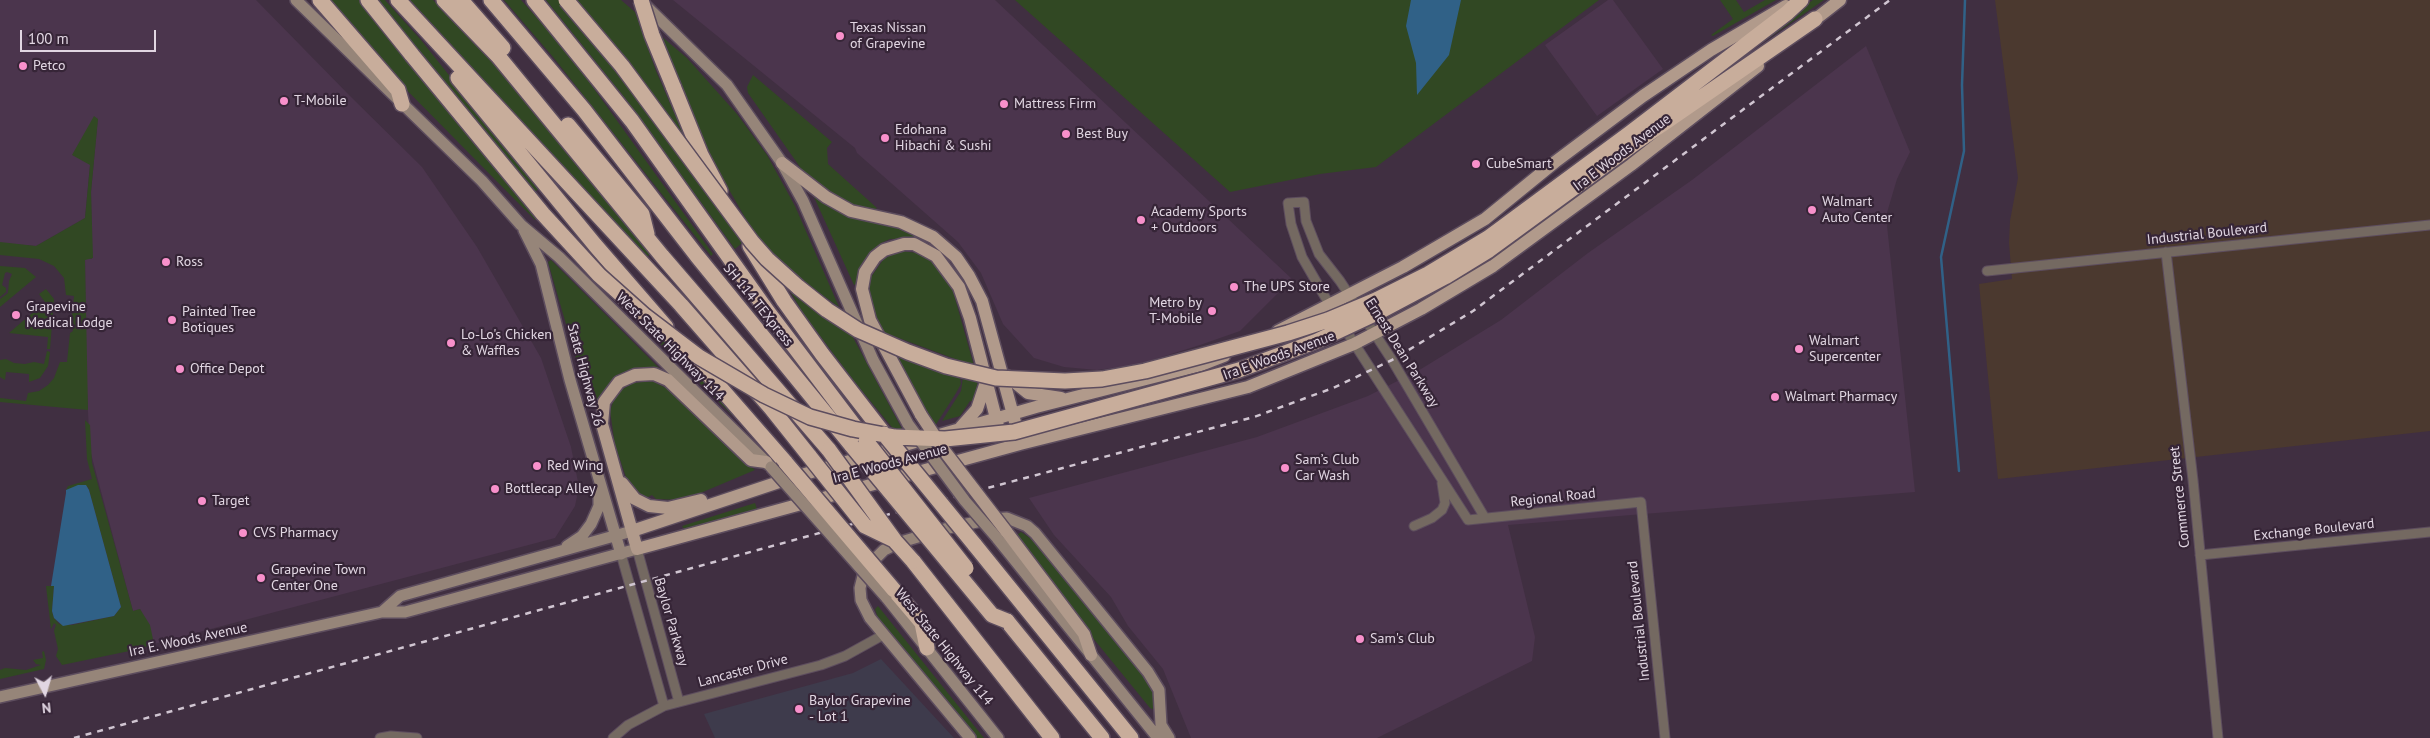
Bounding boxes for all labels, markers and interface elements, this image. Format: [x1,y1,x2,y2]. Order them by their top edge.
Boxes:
scale bar [22,20,159,52]
place label: Texas Nissan of Grapevine [850,20,926,52]
text: 100 m [28,29,69,48]
marker: Texas Nissan of Grapevine [834,30,846,42]
place label: Petco [33,58,66,74]
marker: Petco [17,60,29,72]
place label: T-Mobile [294,93,347,109]
marker: T-Mobile [278,95,290,107]
place label: Mattress Firm [1014,96,1096,112]
marker: Mattress Firm [998,98,1010,110]
street label: Ira E Woods Avenue [1570,111,1674,195]
place label: Edohana Hibachi & Sushi [895,122,992,154]
place label: Best Buy [1076,126,1128,142]
marker: Best Buy [1060,128,1072,140]
marker: Edohana Hibachi & Sushi [879,132,891,144]
place label: CubeSmart [1486,156,1552,172]
marker: CubeSmart [1470,158,1482,170]
place label: Walmart Auto Center [1822,194,1892,226]
place label: Academy Sports + Outdoors [1151,204,1247,236]
marker: Walmart Auto Center [1806,204,1818,216]
marker: Academy Sports + Outdoors [1135,214,1147,226]
street label: Industrial Boulevard [2146,219,2268,249]
place label: Ross [176,254,203,270]
marker: Ross [160,256,172,268]
street label: SH 114 TEXpress [719,260,797,350]
place label: The UPS Store [1244,279,1330,295]
marker: The UPS Store [1228,281,1240,293]
street label: West State Highway 114 [613,290,727,404]
place label: Metro by T-Mobile [1149,295,1202,328]
street label: Ernest Dean Parkway [1362,295,1442,411]
place label: Grapevine Medical Lodge [26,299,113,332]
place label: Painted Tree Botiques [182,304,256,336]
marker: Metro by T-Mobile [1206,305,1218,317]
marker: Grapevine Medical Lodge [10,309,22,321]
marker: Painted Tree Botiques [166,314,178,326]
street label: State Highway 26 [563,322,607,428]
place label: Lo-Lo's Chicken & Waffles [461,327,552,360]
street label: Ira E Woods Avenue [1221,328,1337,384]
place label: Walmart Supercenter [1809,333,1881,366]
marker: Lo-Lo's Chicken & Waffles [445,337,457,349]
marker: Walmart Supercenter [1793,343,1805,355]
place label: Office Depot [190,361,265,377]
marker: Office Depot [174,363,186,375]
place label: Walmart Pharmacy [1785,389,1897,405]
marker: Walmart Pharmacy [1769,391,1781,403]
street label: Ira E Woods Avenue [831,441,949,487]
street label: Commerce Street [2166,445,2194,549]
place label: Sam’s Club Car Wash [1295,452,1359,484]
place label: Red Wing [547,458,604,474]
marker: Red Wing [531,460,543,472]
marker: Sam’s Club Car Wash [1279,462,1291,474]
place label: Bottlecap Alley [505,481,595,497]
marker: Bottlecap Alley [489,483,501,495]
street label: Regional Road [1510,485,1596,511]
place label: Target [212,493,249,509]
marker: Target [196,495,208,507]
street label: Exchange Boulevard [2253,515,2375,545]
place label: CVS Pharmacy [253,525,338,541]
marker: CVS Pharmacy [237,527,249,539]
street label: Industrial Boulevard [1624,560,1654,682]
place label: Grapevine Town Center One [271,562,366,594]
marker: Grapevine Town Center One [255,572,267,584]
street label: Baylor Parkway [650,576,692,668]
street label: West State Highway 114 [892,585,996,709]
street label: Ira E. Woods Avenue [127,619,249,661]
place label: Sam's Club [1370,631,1435,647]
marker: Sam's Club [1354,633,1366,645]
street label: Lancaster Drive [696,651,790,691]
north arrow [20,668,70,718]
place label: Baylor Grapevine - Lot 1 [809,693,911,726]
text: N [41,698,52,717]
marker: Baylor Grapevine - Lot 1 [793,703,805,715]

